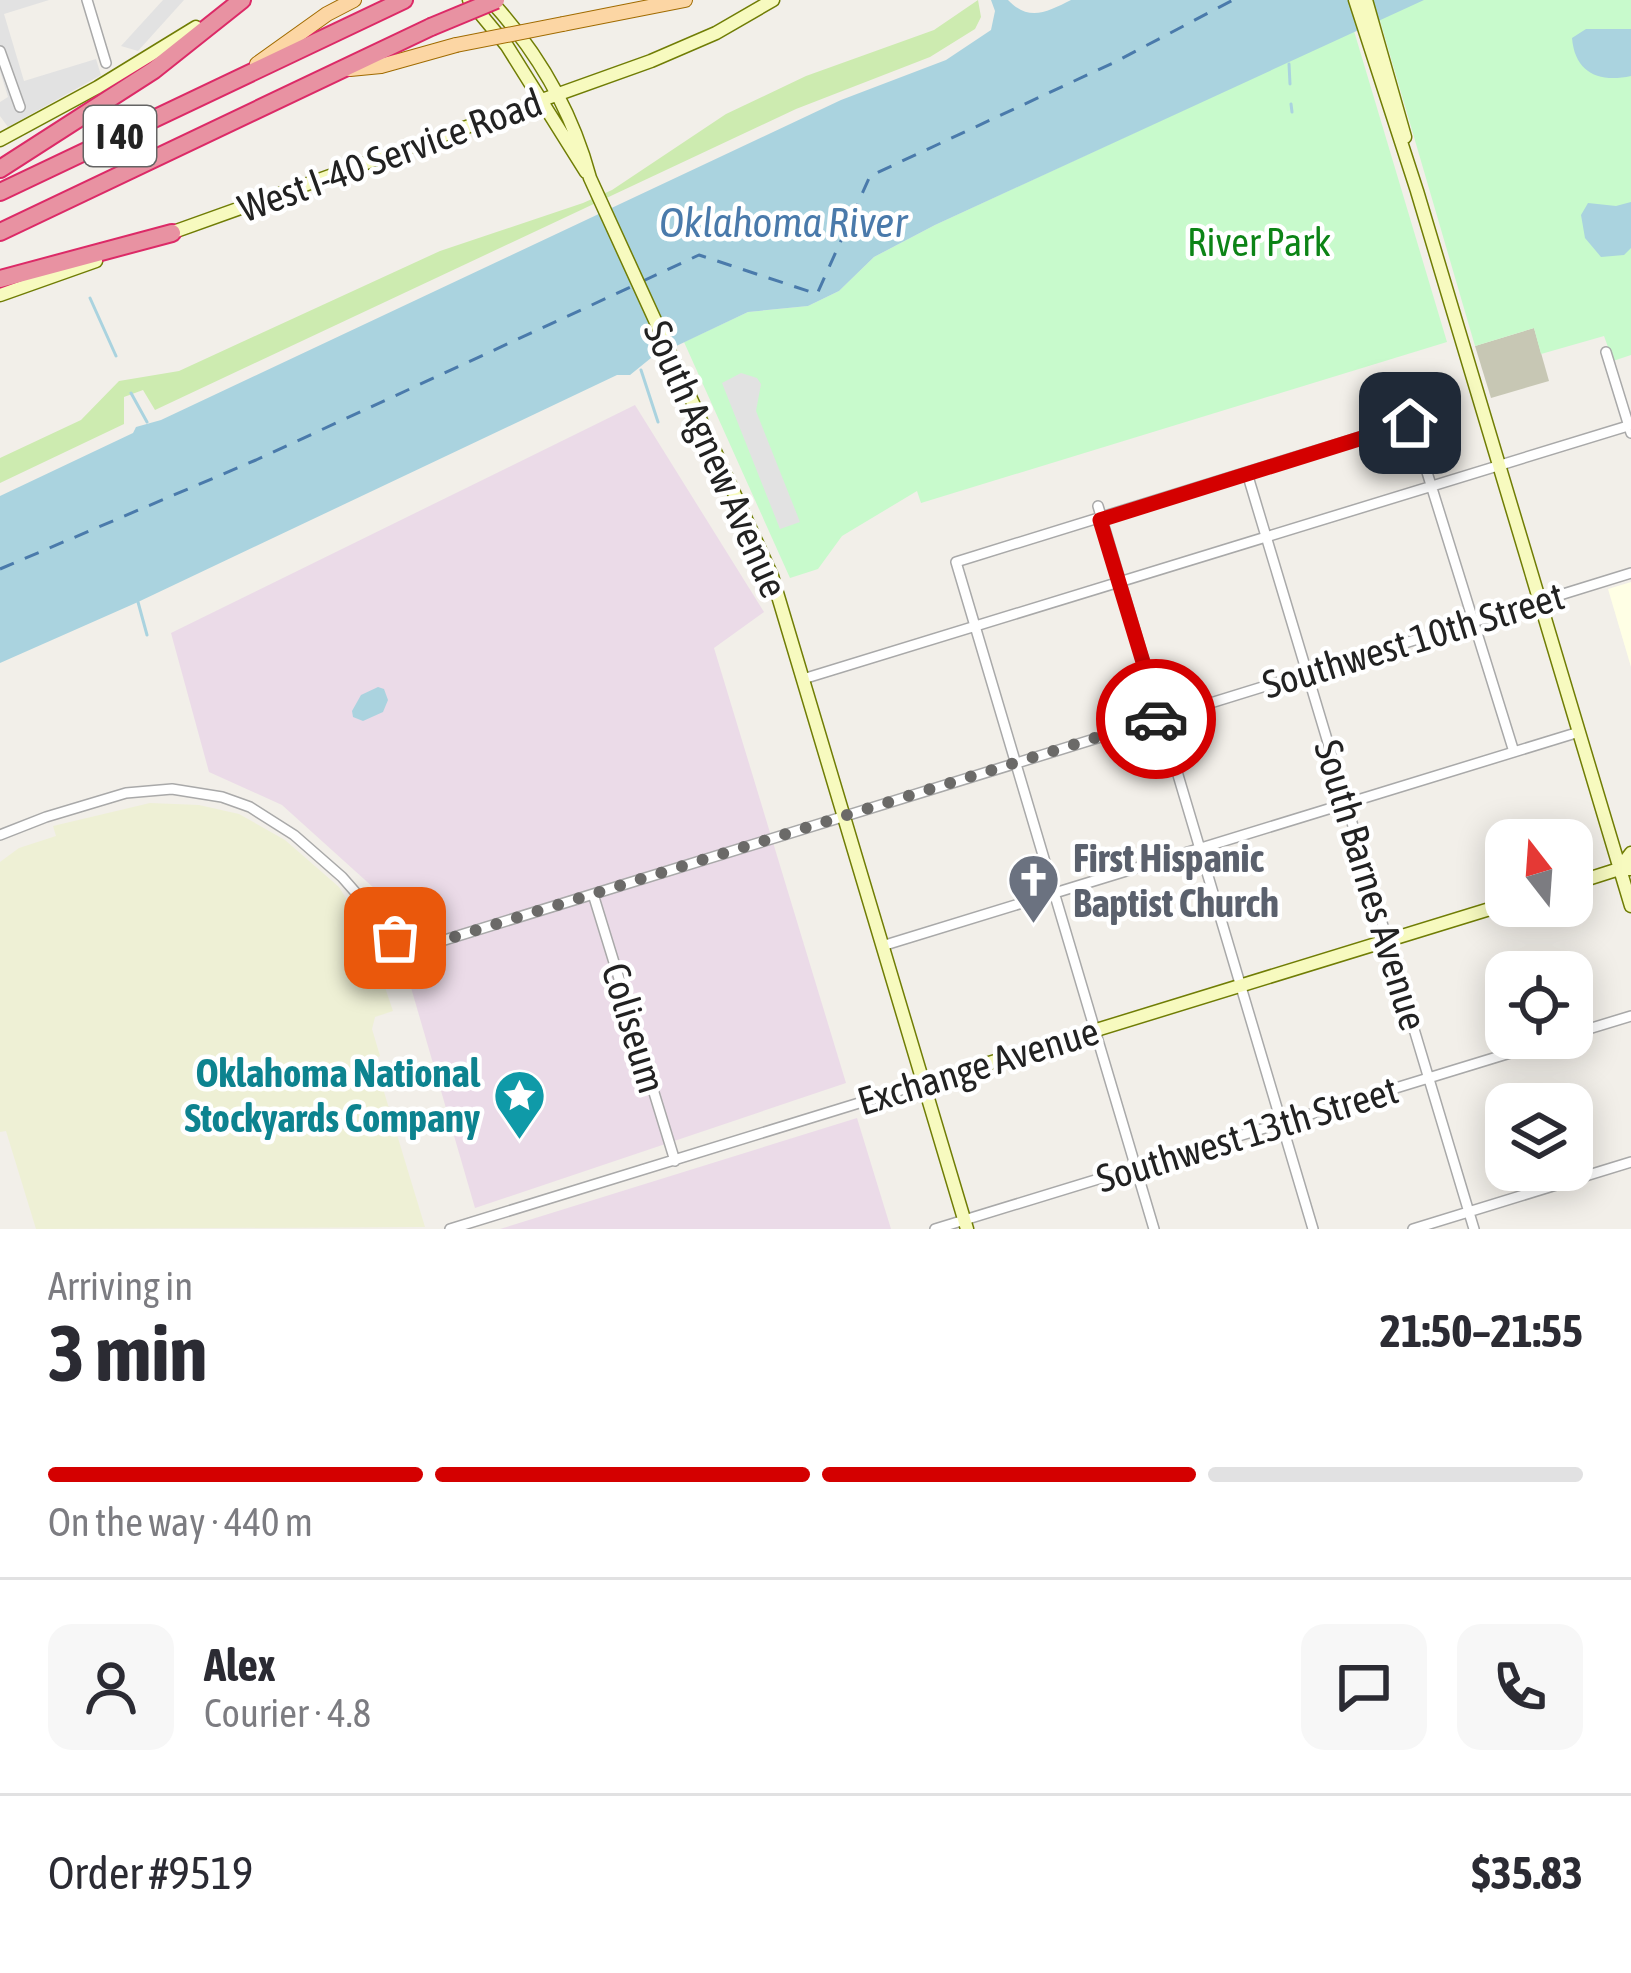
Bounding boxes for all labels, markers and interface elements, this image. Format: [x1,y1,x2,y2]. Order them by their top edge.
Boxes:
street label: West I-40 Service Road [232,80,548,230]
road number: I 40 [84,106,156,166]
water label: Oklahoma River [659,198,908,246]
park label: River Park [1187,220,1331,264]
street label: South Agnew Avenue [635,314,797,604]
pin [1359,372,1461,474]
icon: home [1377,390,1443,456]
street label: Southwest 10th Street [1257,573,1569,707]
courier [1096,659,1216,779]
icon: car [1123,686,1189,752]
street label: South Barnes Avenue [1306,735,1436,1035]
north arrow [1485,819,1593,927]
map controls [1485,819,1593,1191]
place label: First Hispanic Baptist Church [1073,836,1279,925]
church icon: First Hispanic Baptist Church [1006,852,1062,926]
pin [344,887,446,989]
icon: bag [362,905,428,971]
button: locate [1485,951,1593,1059]
street label: Coliseum [593,958,675,1098]
street label: Exchange Avenue [852,1009,1104,1123]
place label: Oklahoma National Stockyards Company [184,1051,481,1140]
place icon: Oklahoma National Stockyards Company [491,1067,547,1141]
street label: Southwest 13th Street [1091,1067,1403,1201]
button: layers [1485,1083,1593,1191]
text: Arriving in [48,1264,193,1308]
text: 21:50–21:55 [1380,1305,1583,1357]
text: 3 min [48,1308,207,1398]
text: On the way · 440 m [48,1500,313,1544]
button: person [48,1624,174,1750]
button: chat [1301,1624,1427,1750]
button: phone [1457,1624,1583,1750]
text: Alex [204,1639,276,1691]
text: Courier · 4.8 [204,1691,371,1735]
text: Order #9519 [48,1847,253,1899]
text: $35.83 [1471,1847,1583,1899]

